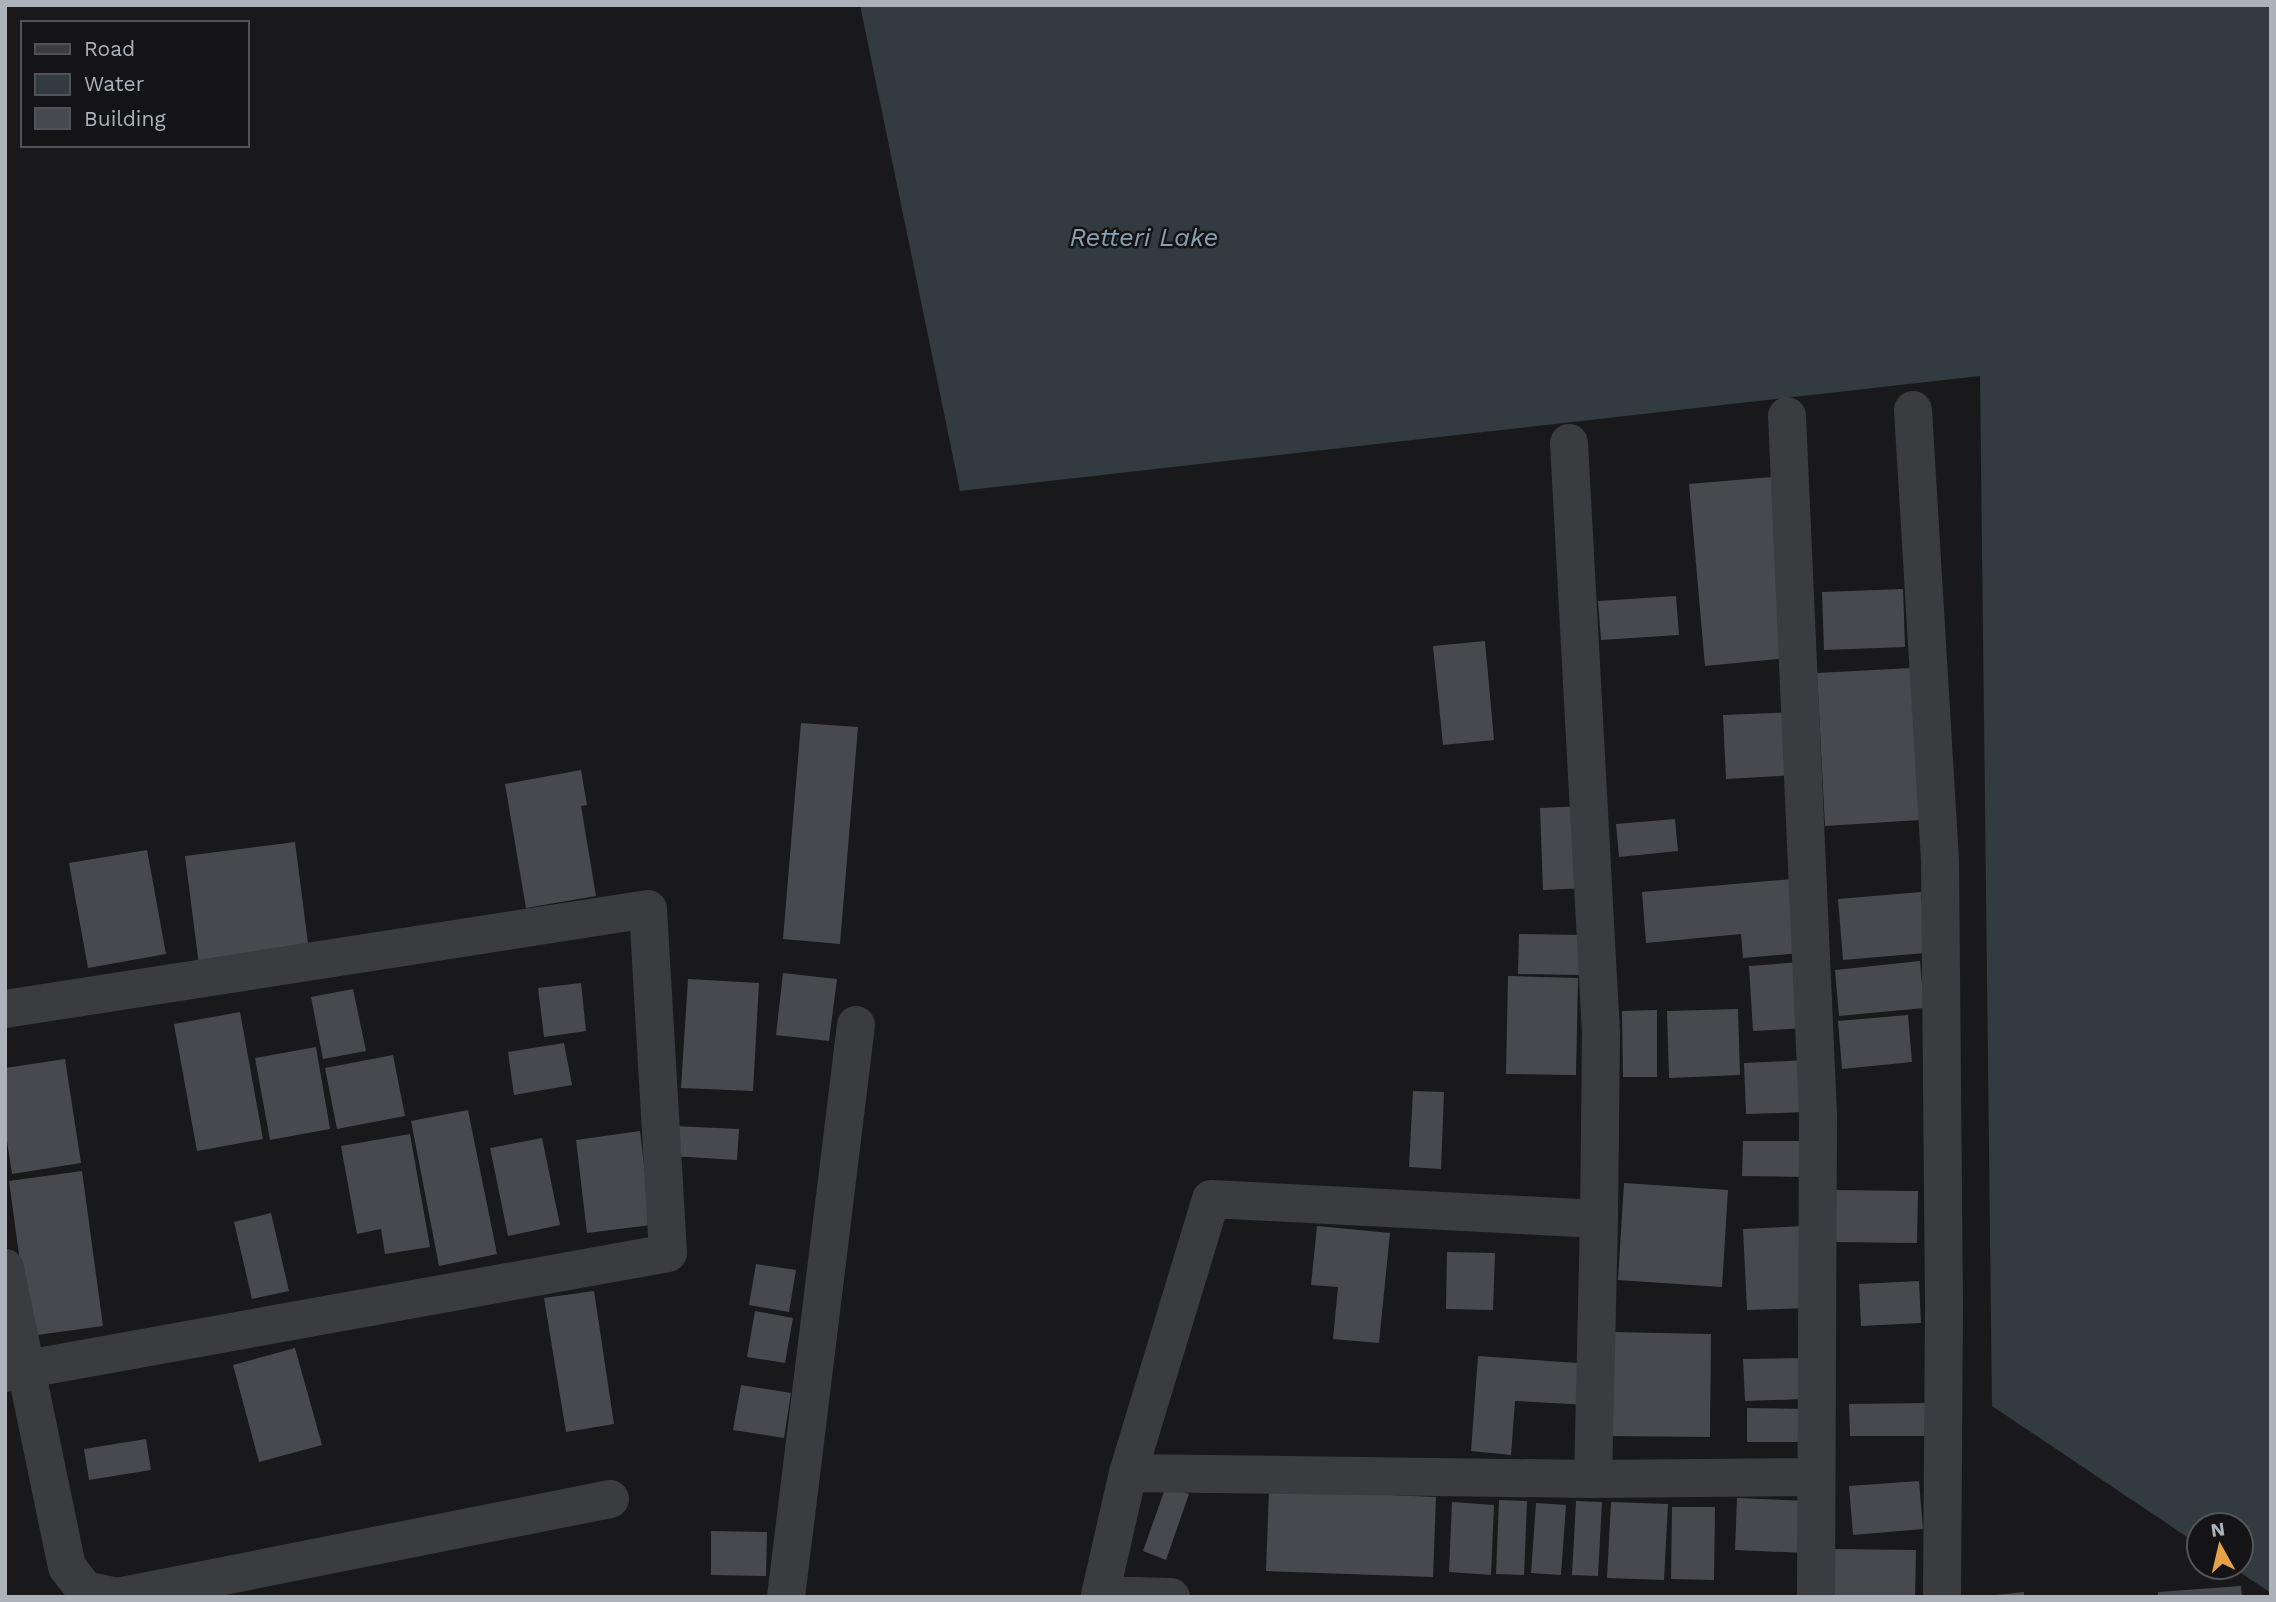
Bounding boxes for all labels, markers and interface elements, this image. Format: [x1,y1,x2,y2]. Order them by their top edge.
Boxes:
legend [21,21,248,147]
text: Road [84,36,135,61]
text: Water [84,71,145,96]
text: Building [84,106,166,131]
water label: Retteri Lake [1069,222,1219,252]
north arrow [2185,1511,2255,1581]
text: N [2209,1517,2226,1542]

